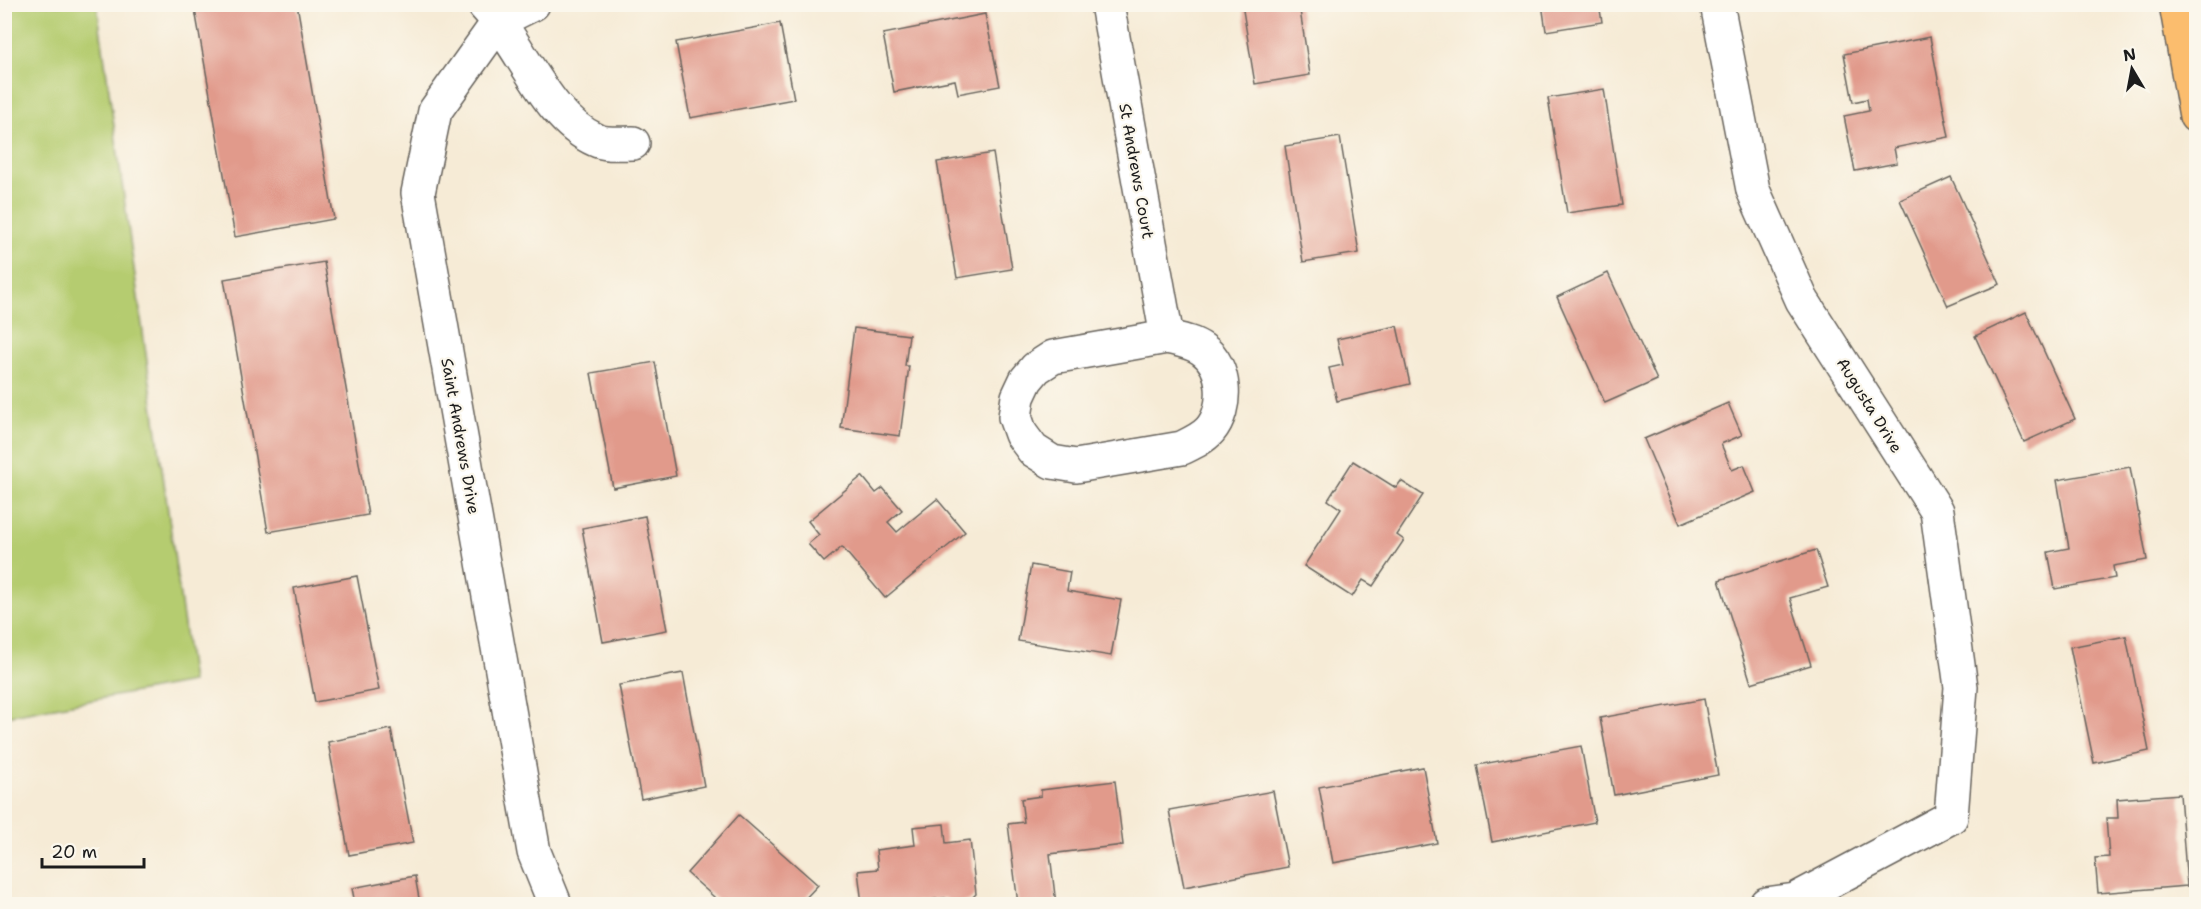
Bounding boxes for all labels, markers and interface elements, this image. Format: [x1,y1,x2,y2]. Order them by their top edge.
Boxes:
north arrow [2102,39,2162,99]
text: N [2121,43,2138,66]
street label: St Andrews Court [1114,102,1159,241]
street label: Augusta Drive [1832,354,1907,457]
street label: Saint Andrews Drive [436,356,485,516]
scale bar [42,831,144,869]
text: 20 m [51,840,97,864]

